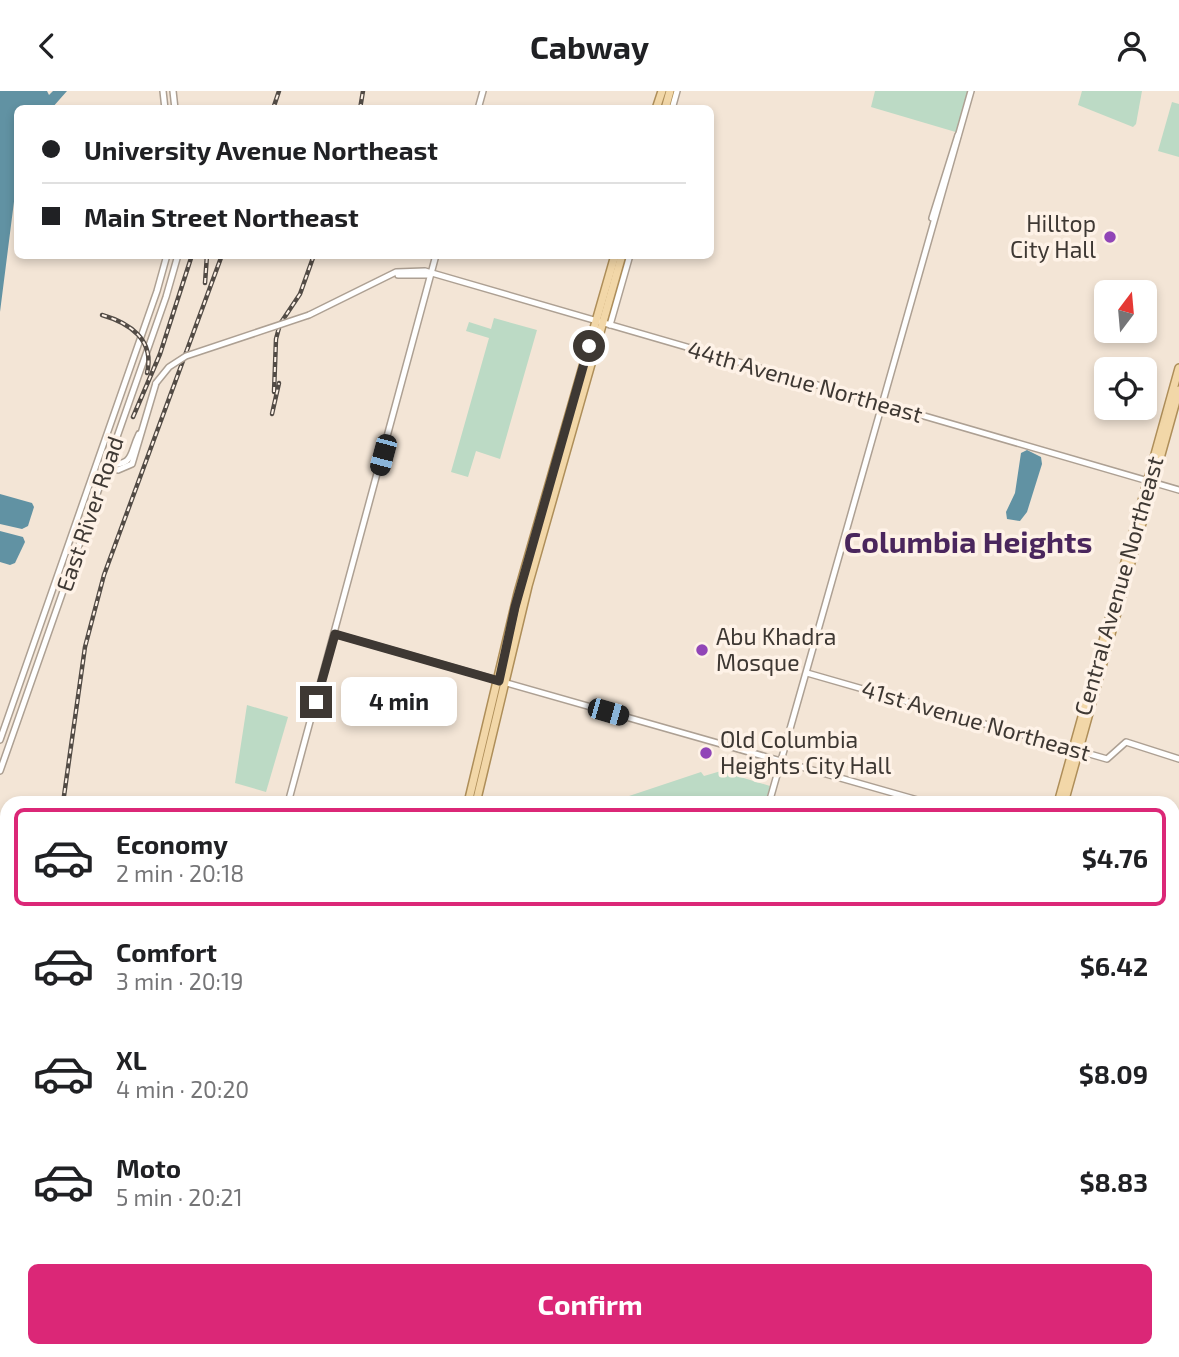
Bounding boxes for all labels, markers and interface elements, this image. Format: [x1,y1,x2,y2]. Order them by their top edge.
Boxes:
icon: back [28,27,66,65]
text: Cabway [530,27,649,65]
icon: person [1113,27,1151,65]
text: University Avenue Northeast [84,134,438,165]
text: Main Street Northeast [84,201,359,232]
place label: Hilltop City Hall [1010,209,1096,263]
marker: Hilltop City Hall [1102,229,1118,245]
north arrow [1094,280,1157,343]
map controls [1094,280,1157,420]
route start [573,330,605,362]
street label: 44th Avenue Northeast [685,334,926,428]
button: locate [1094,357,1157,420]
street label: East River Road [49,432,129,595]
car [368,432,399,478]
street label: Central Avenue Northeast [1068,453,1169,719]
district label: Columbia Heights [844,523,1092,559]
place label: Abu Khadra Mosque [716,622,836,676]
marker: Abu Khadra Mosque [694,642,710,658]
street label: 41st Avenue Northeast [859,674,1094,766]
callout: 4 min [340,677,456,727]
route end [300,686,332,718]
text: 4 min [369,687,429,715]
car [585,696,632,728]
place label: Old Columbia Heights City Hall [720,725,891,779]
marker: Old Columbia Heights City Hall [698,745,714,761]
icon: car [32,826,95,889]
text: Economy [116,828,228,859]
text: $4.76 [1082,842,1148,873]
text: 2 min · 20:18 [116,859,244,887]
icon: car [32,934,95,997]
text: Comfort [116,936,217,967]
text: $6.42 [1080,950,1148,981]
text: 3 min · 20:19 [116,967,243,995]
icon: car [32,1042,95,1105]
text: XL [116,1044,147,1075]
text: $8.09 [1079,1058,1148,1089]
text: 4 min · 20:20 [116,1075,249,1103]
icon: car [32,1150,95,1213]
text: Moto [116,1152,181,1183]
text: $8.83 [1079,1166,1148,1197]
text: 5 min · 20:21 [116,1183,243,1211]
button: Confirm [28,1264,1152,1344]

